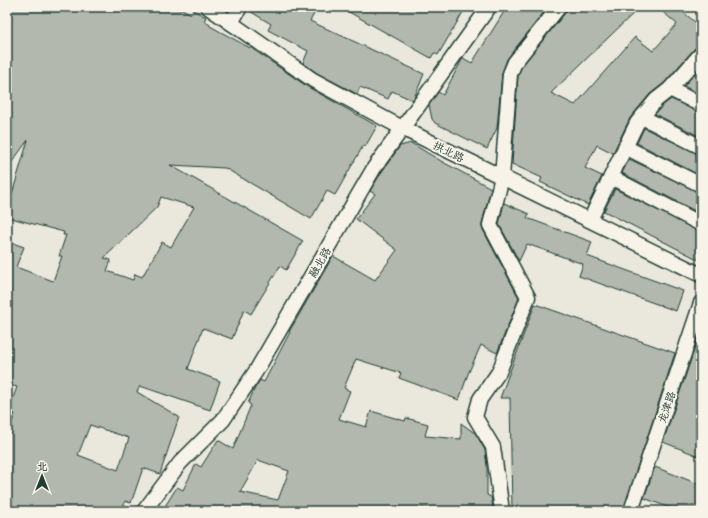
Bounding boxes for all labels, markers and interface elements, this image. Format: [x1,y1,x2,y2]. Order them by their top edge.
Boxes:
street label: 拱北路 [431,137,467,165]
street label: 融北路 [304,244,334,280]
street label: 龙津路 [654,389,678,425]
north arrow [22,456,62,496]
text: 北 [37,458,48,473]

